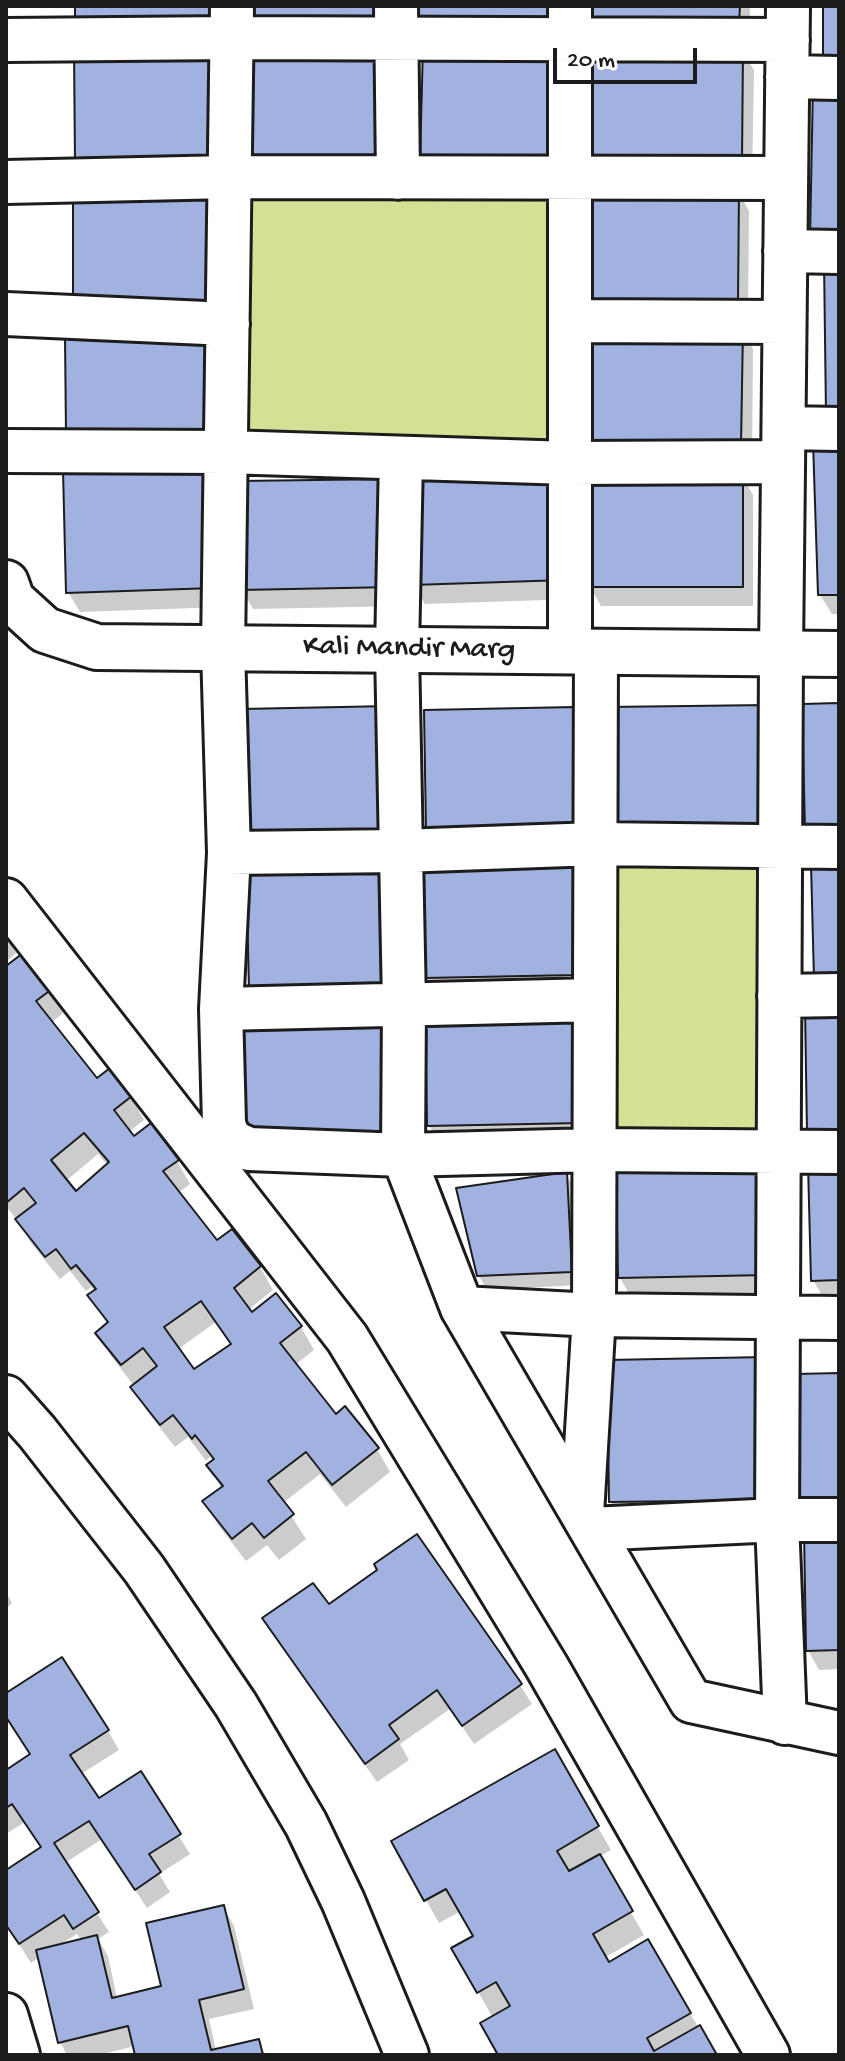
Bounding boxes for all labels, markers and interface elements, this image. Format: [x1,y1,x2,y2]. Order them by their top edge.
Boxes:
scale bar [557,32,701,82]
text: 20 m [567,47,615,76]
street label: Kali Mandir Marg [303,630,515,670]

